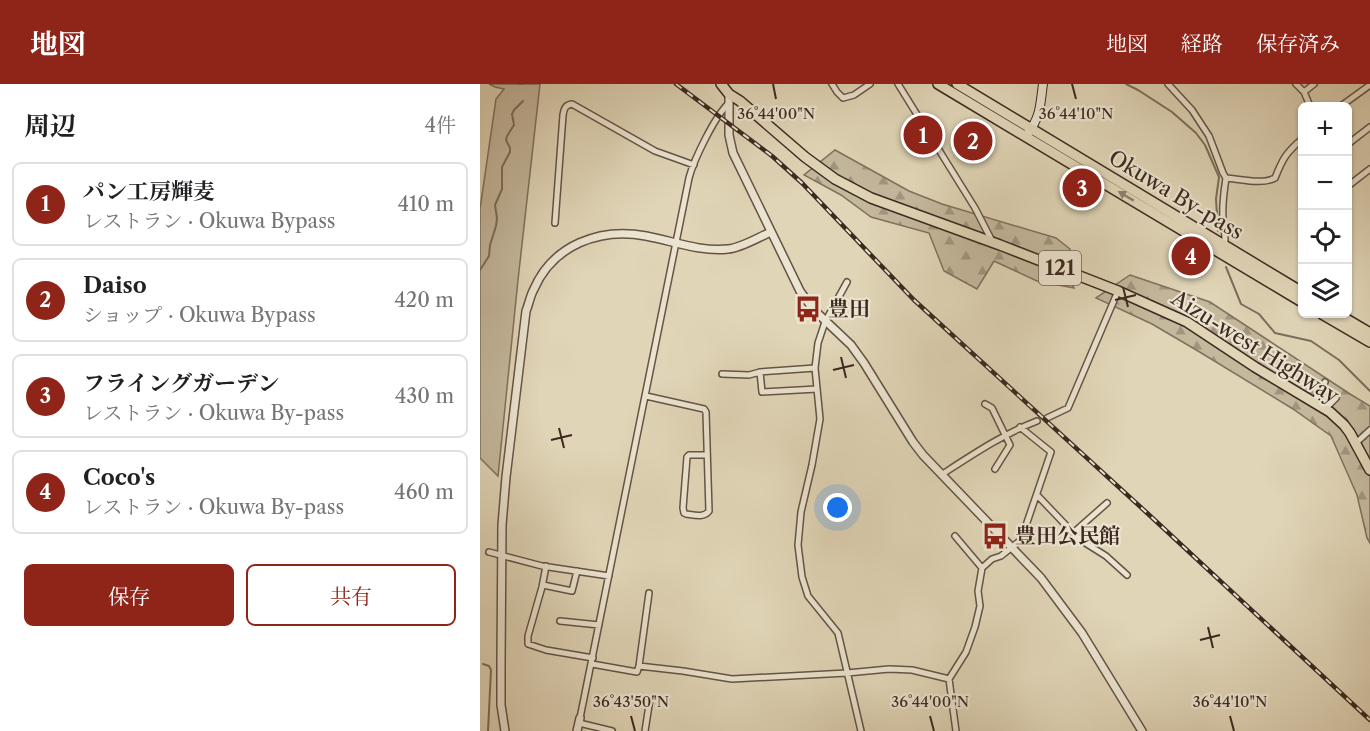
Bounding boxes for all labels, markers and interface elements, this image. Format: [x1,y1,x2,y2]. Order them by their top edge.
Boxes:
text: 地図 [30,27,86,61]
text: 地図 [1106,31,1148,56]
text: 経路 [1181,31,1223,56]
text: 保存済み [1256,31,1340,56]
map controls [1298,102,1352,318]
button: + [1298,102,1352,156]
text: 36°44'00"N [737,104,815,123]
text: 36°44'10"N [1039,104,1113,123]
text: 周辺 [24,110,76,142]
pin: 1 [904,112,942,158]
text: 4件 [424,113,456,137]
pin: 2 [954,118,992,164]
street label: Okuwa By-pass [1104,145,1248,245]
button: − [1298,156,1352,210]
pin: 3 [1062,166,1102,210]
text: パン工房輝麦 [83,178,215,205]
one-way arrow [1118,191,1134,202]
text: 1 [41,192,50,216]
text: 410 m [397,192,454,216]
text: レストラン · Okuwa Bypass [83,209,336,233]
button: locate [1298,210,1352,264]
pin: 4 [1172,234,1210,279]
road number: 121 [1039,251,1081,285]
button: layers [1298,264,1352,318]
text: Daiso [83,272,147,299]
street label: Aizu-west Highway [1166,284,1344,408]
text: 2 [40,288,51,312]
text: 420 m [394,288,454,312]
bus stop icon: 豊田 [793,294,823,324]
place label: 豊田 [828,296,870,321]
text: ショップ · Okuwa Bypass [83,303,316,327]
text: フライングガーデン [83,370,279,397]
text: 3 [40,384,51,408]
text: 430 m [395,384,454,408]
text: レストラン · Okuwa By-pass [83,401,344,425]
text: Coco's [83,464,155,491]
text: 4 [40,480,51,504]
text: 460 m [394,480,454,504]
your location [823,493,852,522]
text: レストラン · Okuwa By-pass [83,495,344,519]
bus stop icon: 豊田公民館 [980,521,1010,551]
place label: 豊田公民館 [1015,523,1120,548]
button: 保存 [24,564,234,626]
button: 共有 [246,564,456,626]
text: 36°43'50"N [593,692,669,711]
text: 36°44'00"N [891,692,969,711]
text: 36°44'10"N [1193,692,1267,711]

